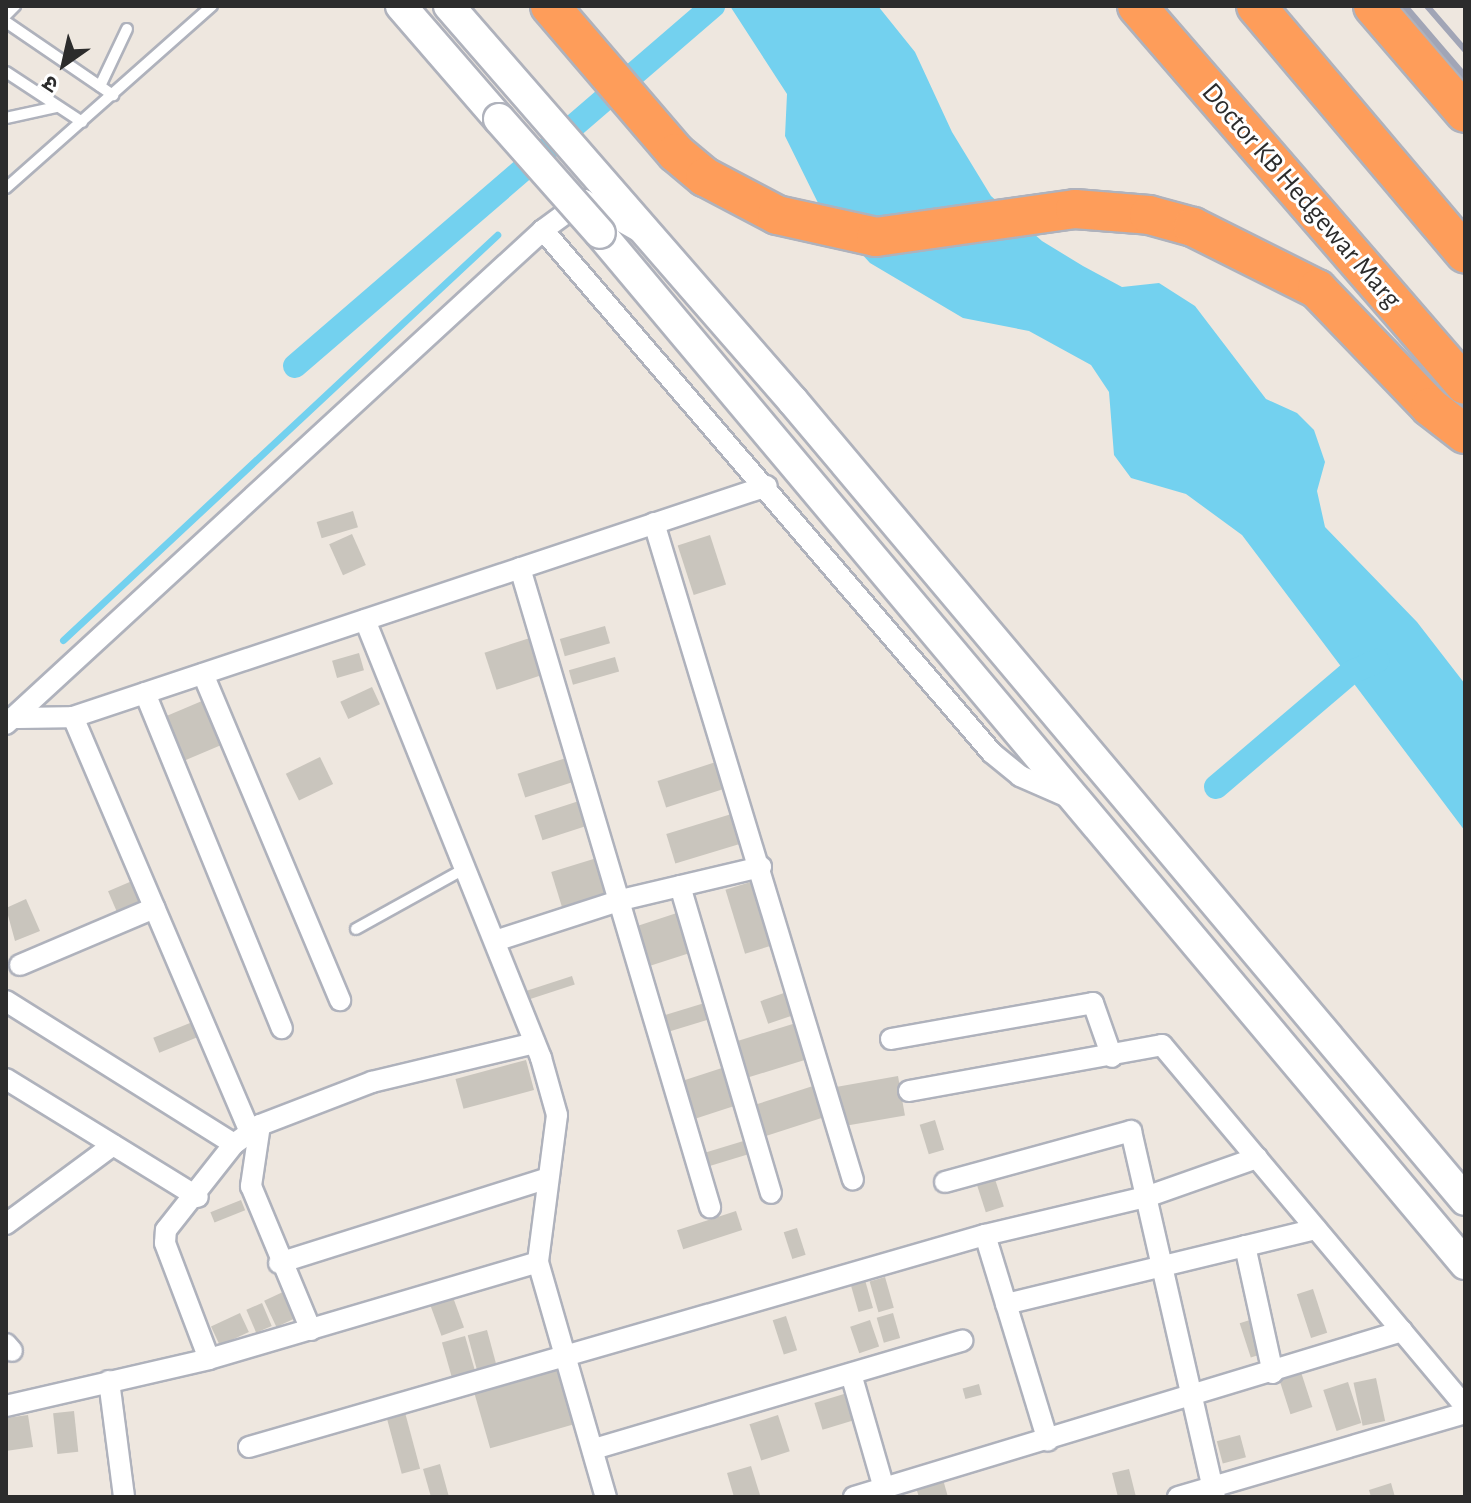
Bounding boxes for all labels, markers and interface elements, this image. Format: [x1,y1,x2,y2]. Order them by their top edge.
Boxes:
north arrow [24,24,104,104]
text: उ [39,71,62,97]
street label: Doctor KB Hedgewar Marg [1194,76,1408,316]

